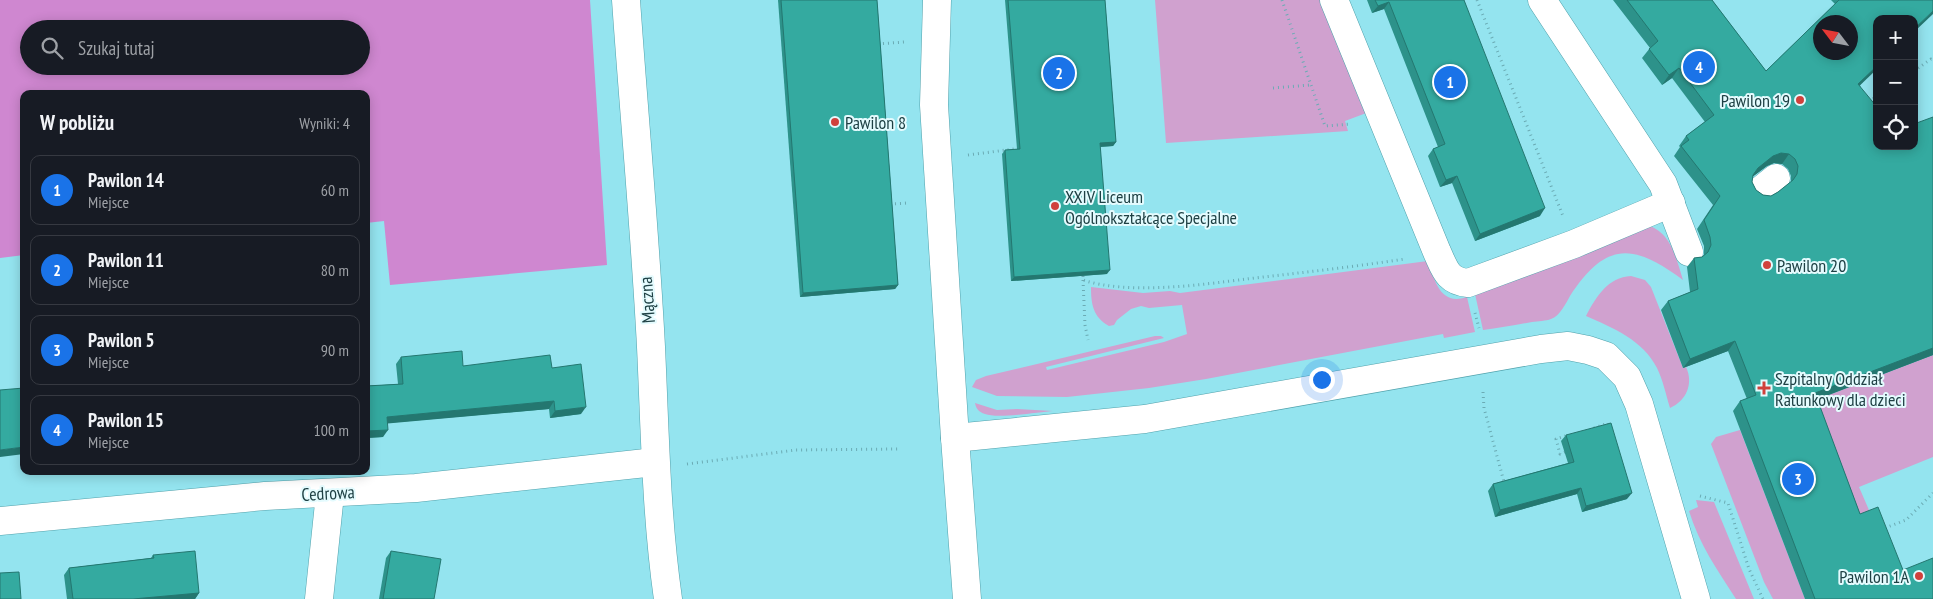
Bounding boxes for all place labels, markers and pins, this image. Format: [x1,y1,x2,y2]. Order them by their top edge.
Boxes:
pin: 4 [1683,48,1715,86]
pin: 2 [1043,54,1075,92]
pin: 1 [1434,63,1466,101]
place label: Pawilon 19 [1721,89,1790,112]
marker: Pawilon 19 [1794,94,1806,106]
place label: Pawilon 8 [845,111,906,134]
marker: Pawilon 8 [829,116,841,128]
place label: XXIV Liceum Ogólnokształcące Specjalne [1065,185,1237,229]
marker: XXIV Liceum Ogólnokształcące Specjalne [1049,200,1061,212]
place label: Pawilon 20 [1777,254,1846,277]
marker: Pawilon 20 [1761,259,1773,271]
place label: Szpitalny Oddział Ratunkowy dla dzieci [1775,367,1906,411]
marker: Szpitalny Oddział Ratunkowy dla dzieci [1757,381,1771,395]
pin: 3 [1782,460,1814,498]
place label: Pawilon 1A [1839,565,1909,588]
marker: Pawilon 1A [1913,570,1925,582]

